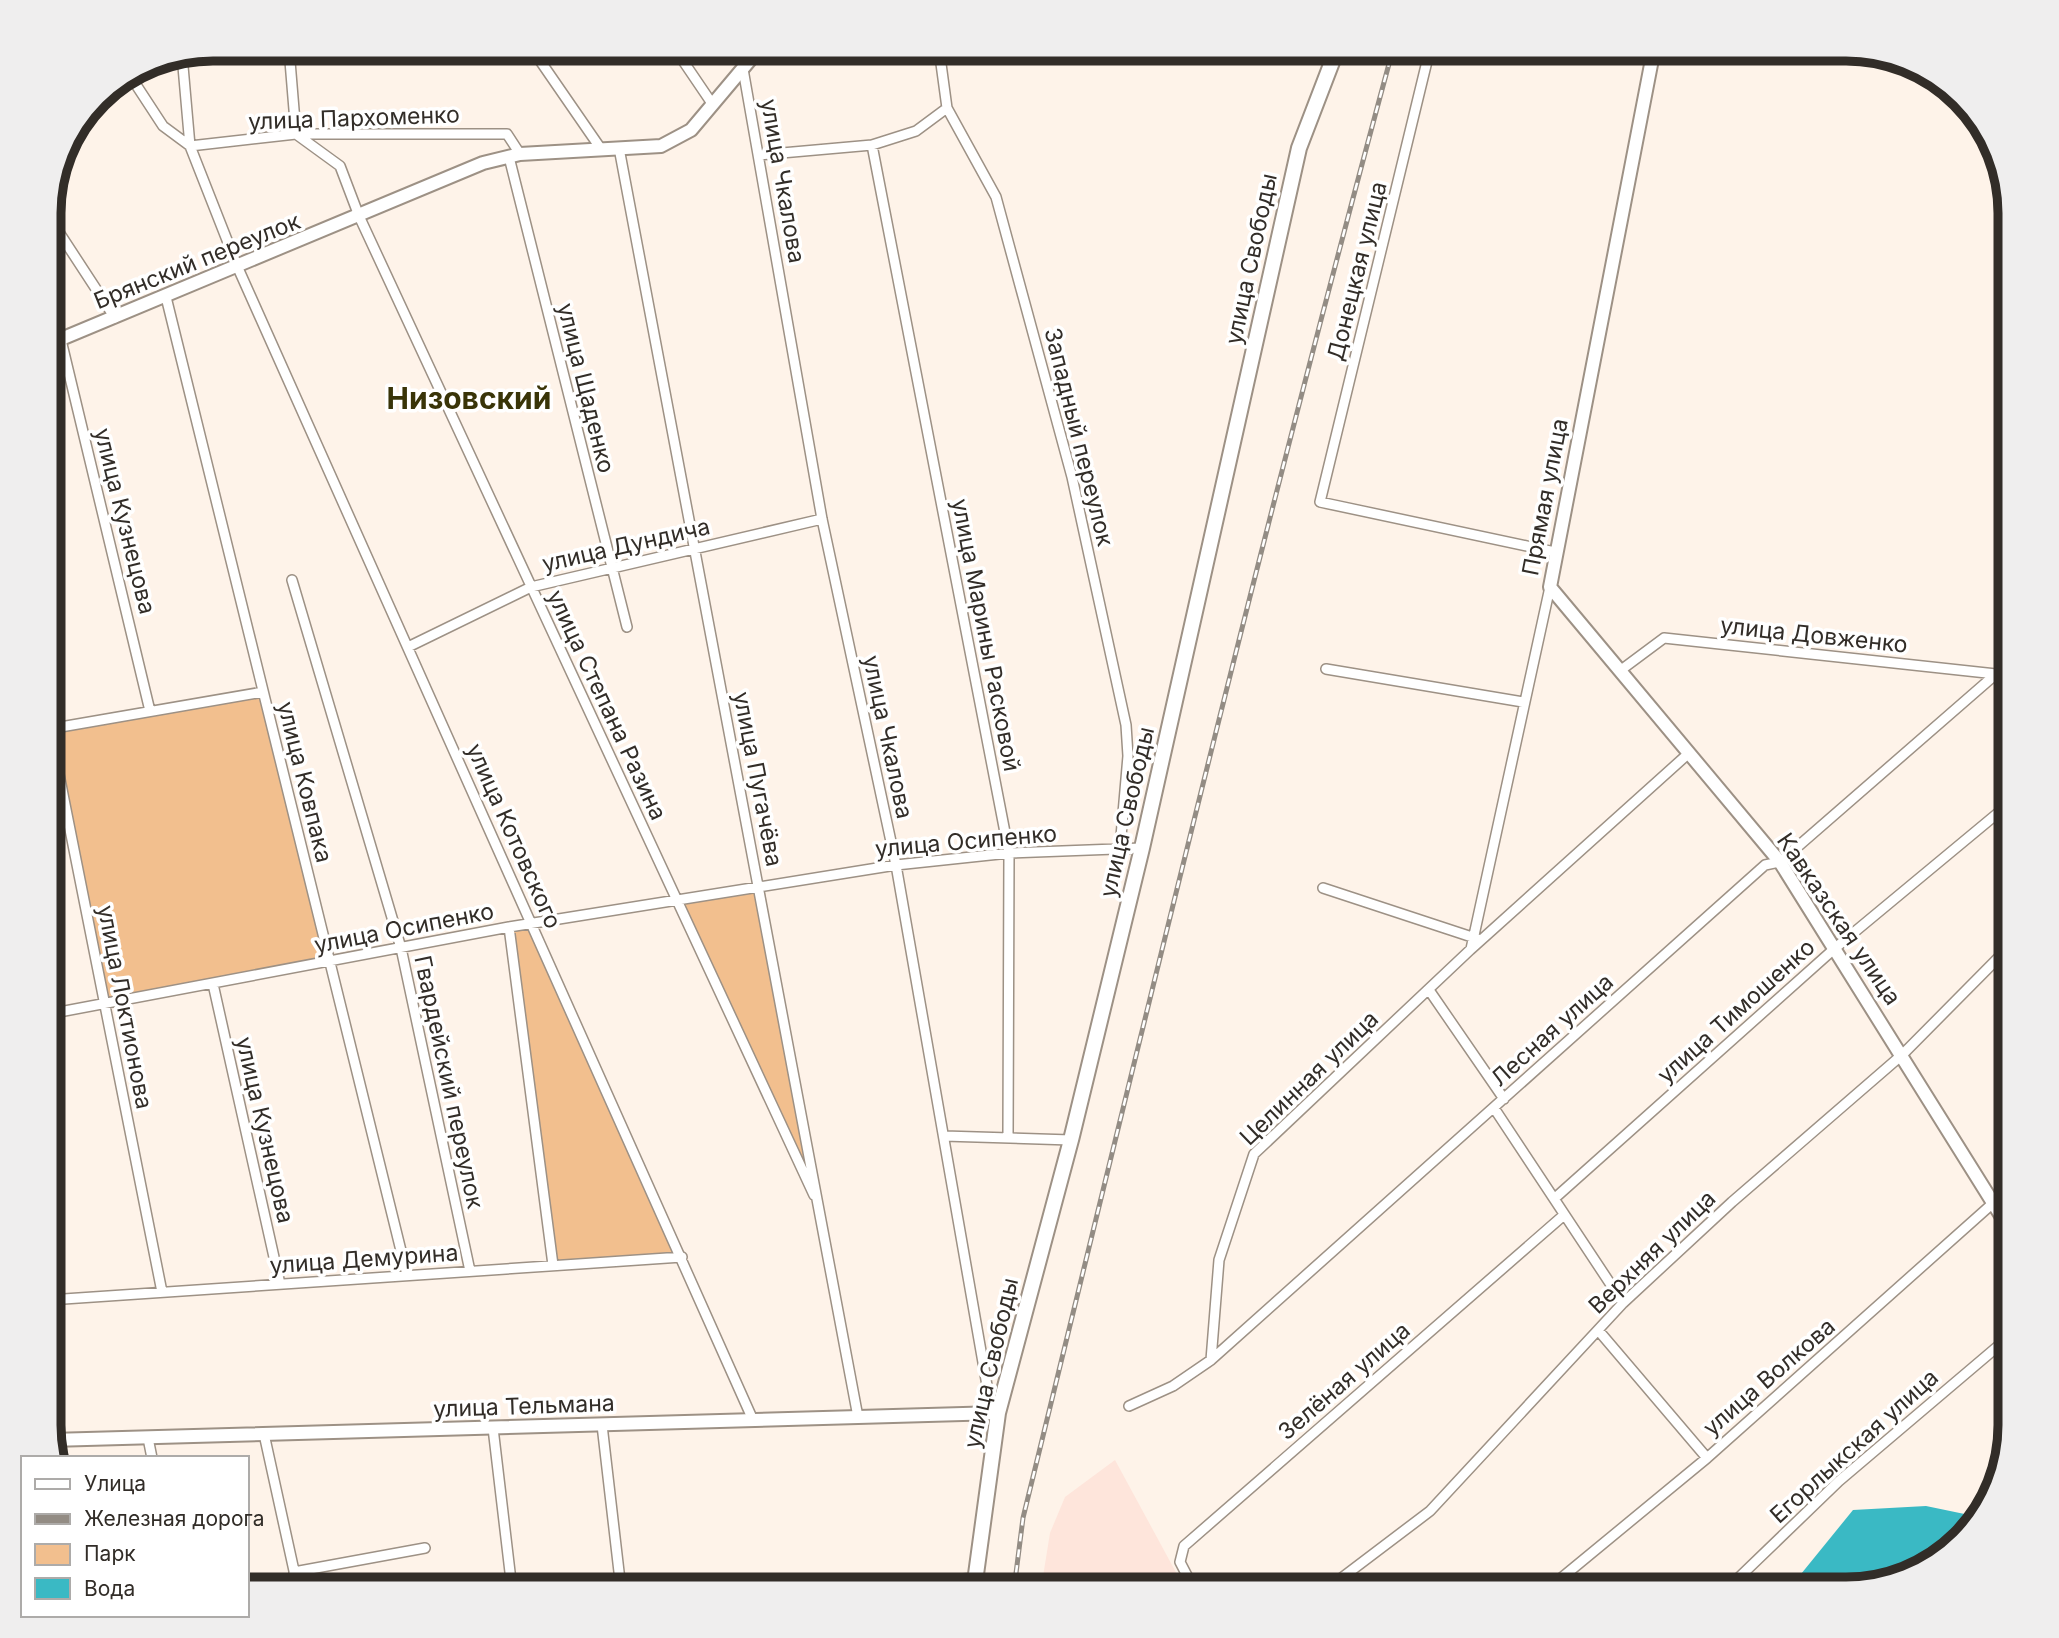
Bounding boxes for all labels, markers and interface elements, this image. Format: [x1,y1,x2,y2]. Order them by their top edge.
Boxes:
street label: улица Чкалова [755,97,811,265]
street label: улица Пархоменко [248,100,460,136]
street label: улица Свободы [1219,171,1283,347]
street label: Донецкая улица [1321,179,1393,363]
street label: Брянский переулок [90,207,305,315]
street label: улица Щаденко [551,300,621,476]
street label: Западный переулок [1038,325,1120,550]
district label: Низовский [387,380,551,416]
street label: Прямая улица [1516,416,1574,578]
street label: улица Кузнецова [88,425,162,617]
street label: улица Марины Расковой [946,496,1026,774]
street label: улица Дундича [539,512,713,578]
street label: улица Степана Разина [541,585,673,825]
street label: улица Довженко [1719,611,1909,659]
street label: улица Чкалова [857,653,919,821]
street label: улица Пугачёва [727,689,789,869]
street label: улица Ковпака [271,699,339,865]
street label: улица Свободы [1094,724,1160,900]
street label: улица Котовского [461,739,567,933]
street label: улица Осипенко [874,819,1058,863]
street label: Кавказская улица [1771,828,1907,1010]
street label: улица Осипенко [312,897,496,959]
street label: улица Локтионова [92,903,158,1111]
street label: улица Тимошенко [1652,933,1820,1089]
street label: Гвардейский переулок [408,953,490,1212]
street label: Лесная улица [1485,968,1619,1092]
street label: Целинная улица [1234,1005,1384,1151]
street label: улица Кузнецова [230,1034,300,1226]
street label: Верхняя улица [1583,1184,1721,1320]
street label: улица Демурина [269,1238,459,1280]
street label: улица Свободы [958,1275,1024,1451]
street label: улица Волкова [1697,1312,1841,1442]
street label: Зелёная улица [1272,1316,1416,1446]
street label: Егорлыкская улица [1764,1363,1944,1529]
street label: улица Тельмана [433,1389,615,1423]
legend [21,1456,248,1617]
text: Улица [84,1471,146,1496]
text: Железная дорога [84,1506,264,1531]
text: Парк [84,1541,136,1566]
text: Вода [84,1576,135,1601]

